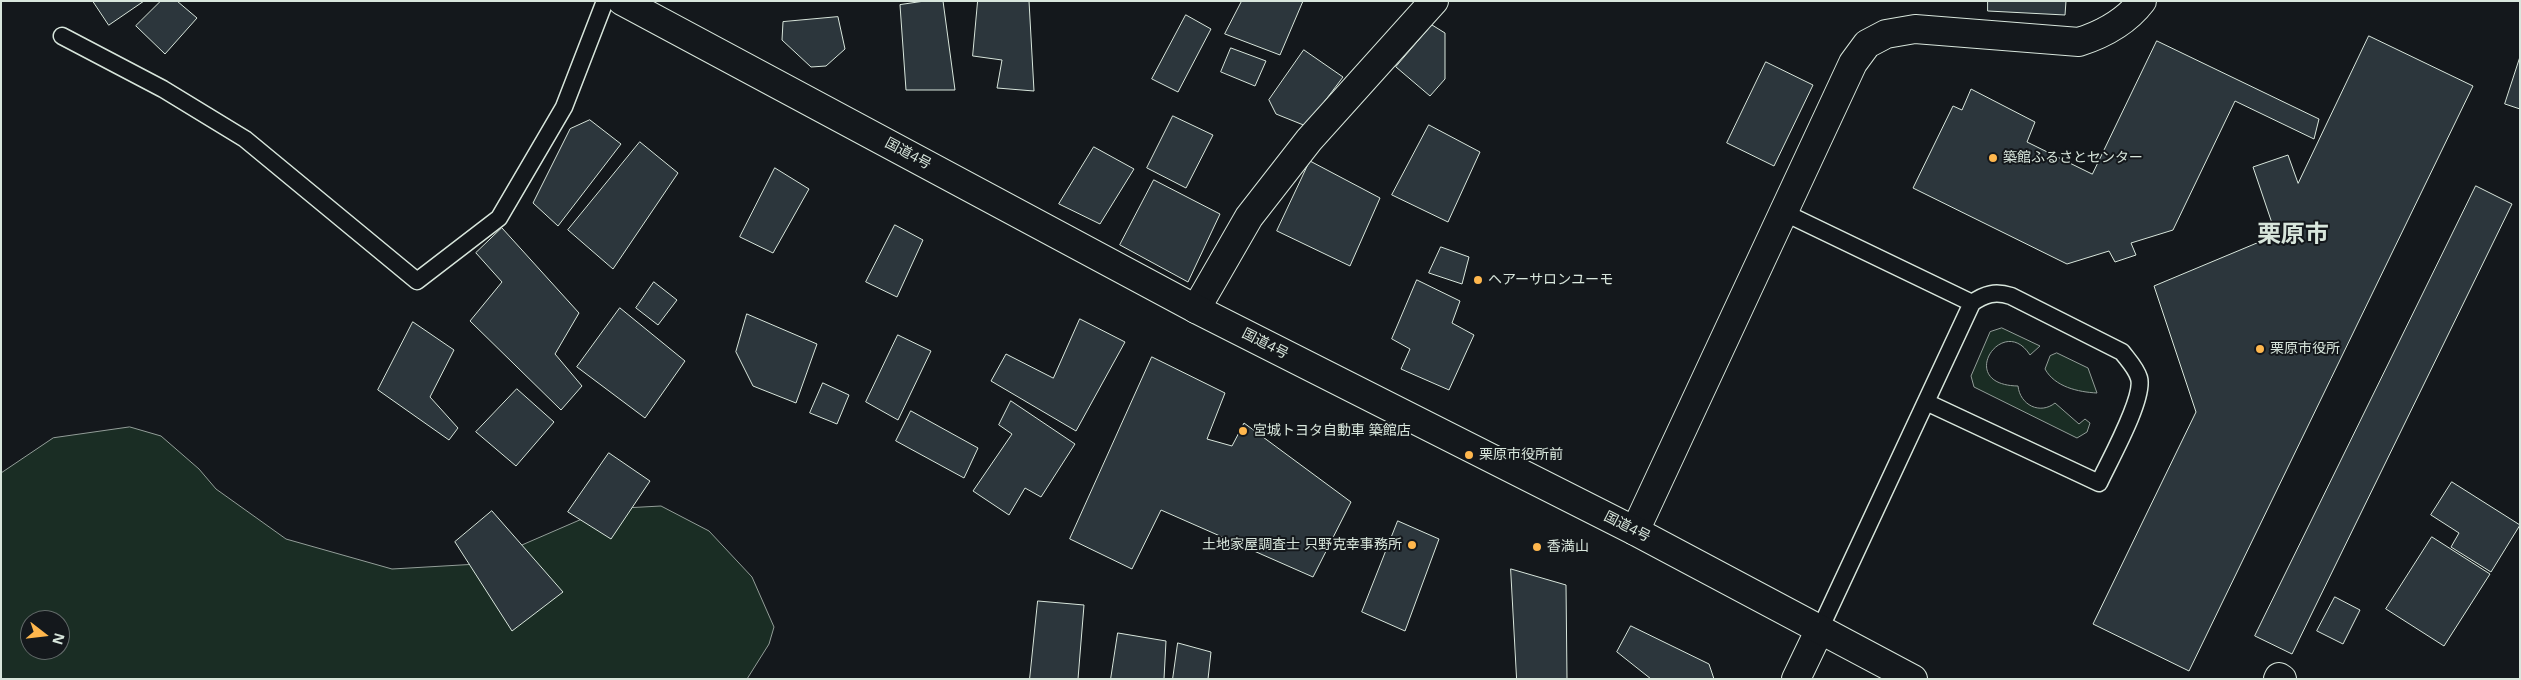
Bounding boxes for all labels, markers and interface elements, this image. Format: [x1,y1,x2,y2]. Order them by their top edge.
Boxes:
street label: 国道4号 [882,135,934,173]
place label: 築館ふるさとセンター [2003,150,2143,166]
marker: 築館ふるさとセンター [1987,152,1999,164]
district label: 栗原市 [2257,221,2329,249]
place label: ヘアーサロンユーモ [1488,272,1613,288]
marker: ヘアーサロンユーモ [1472,274,1484,286]
street label: 国道4号 [1239,325,1291,363]
place label: 栗原市役所 [2270,341,2340,357]
marker: 栗原市役所 [2254,343,2266,355]
place label: 宮城トヨタ自動車 築館店 [1253,423,1411,439]
marker: 宮城トヨタ自動車 築館店 [1237,425,1249,437]
place label: 栗原市役所前 [1479,447,1563,463]
marker: 栗原市役所前 [1463,449,1475,461]
street label: 国道4号 [1601,508,1653,546]
place label: 土地家屋調査士 只野克幸事務所 [1202,537,1402,553]
marker: 土地家屋調査士 只野克幸事務所 [1406,539,1418,551]
place label: 香満山 [1547,539,1589,555]
marker: 香満山 [1531,541,1543,553]
north arrow [20,610,70,660]
text: N [48,631,70,647]

